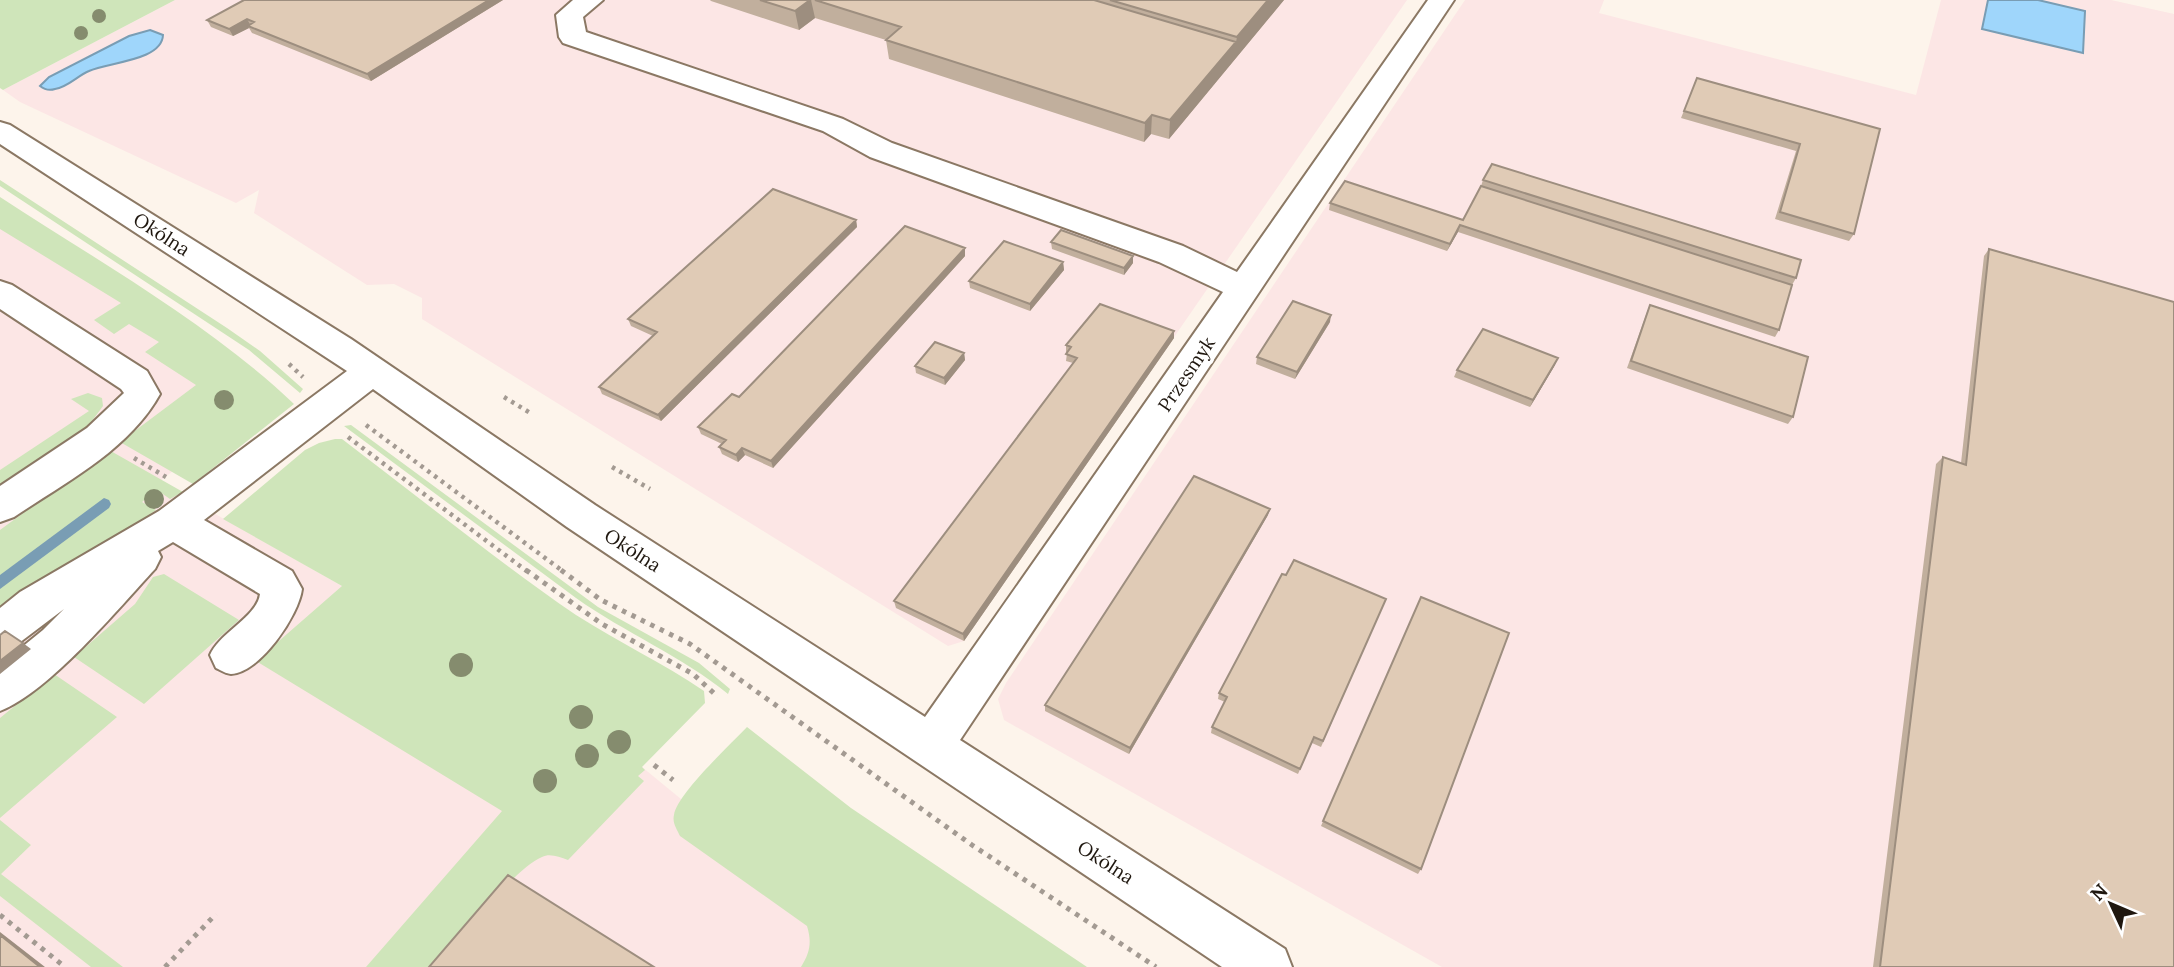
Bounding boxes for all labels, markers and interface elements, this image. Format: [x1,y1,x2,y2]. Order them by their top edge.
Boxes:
street label: Okólna [129,207,195,261]
street label: Przesmyk [1152,331,1220,416]
street label: Okólna [600,523,666,577]
street label: Okólna [1073,835,1139,889]
north arrow [2076,869,2146,939]
text: N [2085,878,2113,906]

